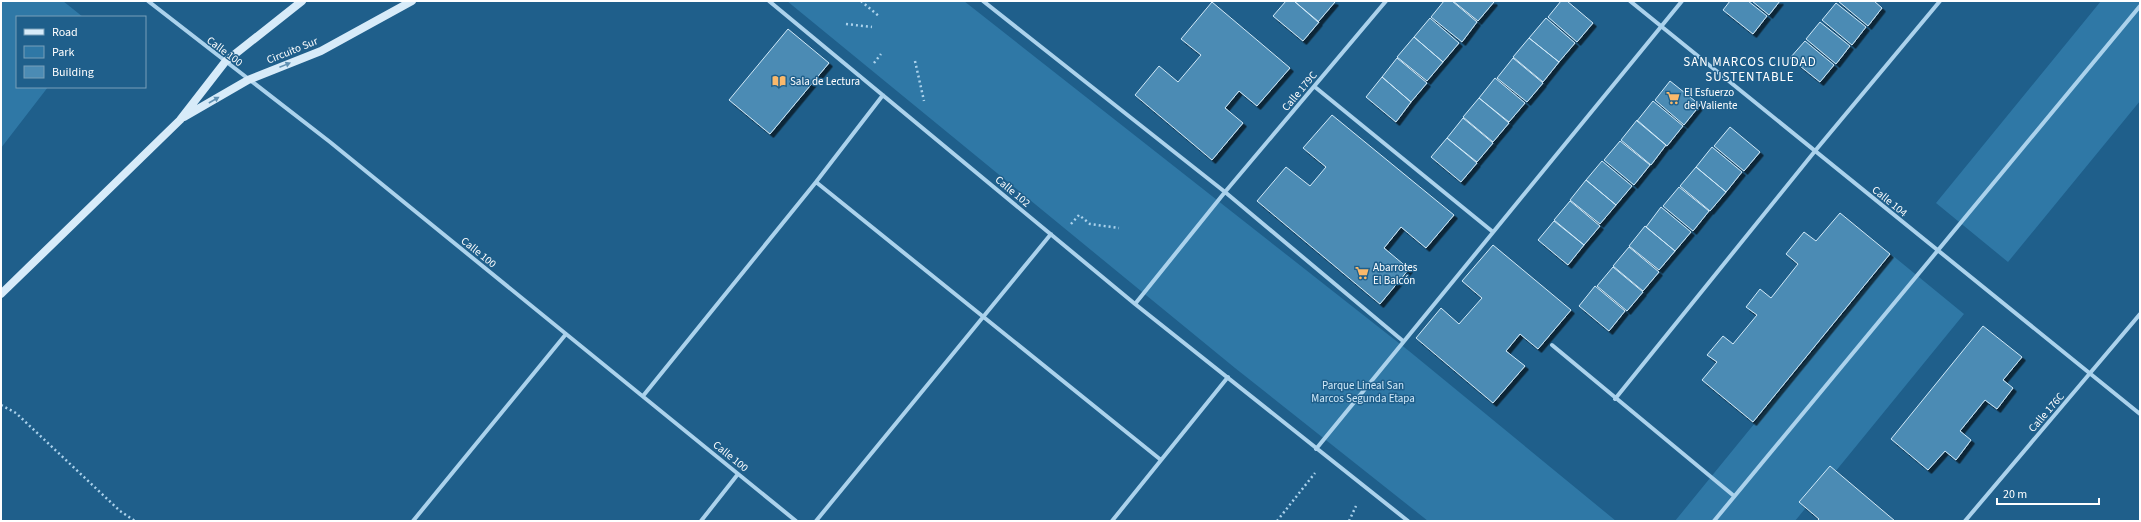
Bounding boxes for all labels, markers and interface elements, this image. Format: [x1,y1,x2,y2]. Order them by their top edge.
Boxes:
legend [16,16,146,88]
text: Road [52,24,78,41]
street label: Calle 100 [204,33,246,70]
street label: Circuito Sur [264,33,320,67]
text: Park [52,44,74,61]
district label: SAN MARCOS CIUDAD SUSTENTABLE [1683,53,1817,86]
one-way arrow [279,62,291,68]
text: Building [52,64,94,81]
street label: Calle 179C [1278,68,1320,114]
library icon: Sala de Lectura [771,73,787,89]
place label: Sala de Lectura [790,74,860,89]
place label: El Esfuerzo del Valiente [1684,85,1738,113]
supermarket icon: El Esfuerzo del Valiente [1665,90,1681,106]
one-way arrow [208,97,219,104]
street label: Calle 102 [992,172,1033,210]
street label: Calle 104 [1869,183,1911,221]
street label: Calle 100 [458,234,500,271]
place label: Abarrotes El Balcón [1373,260,1418,288]
supermarket icon: Abarrotes El Balcón [1354,265,1370,281]
park label: Parque Lineal San Marcos Segunda Etapa [1311,378,1415,406]
street label: Calle 176C [2025,389,2068,435]
street label: Calle 100 [710,438,752,475]
scale bar [1997,480,2099,506]
text: 20 m [2003,486,2027,503]

